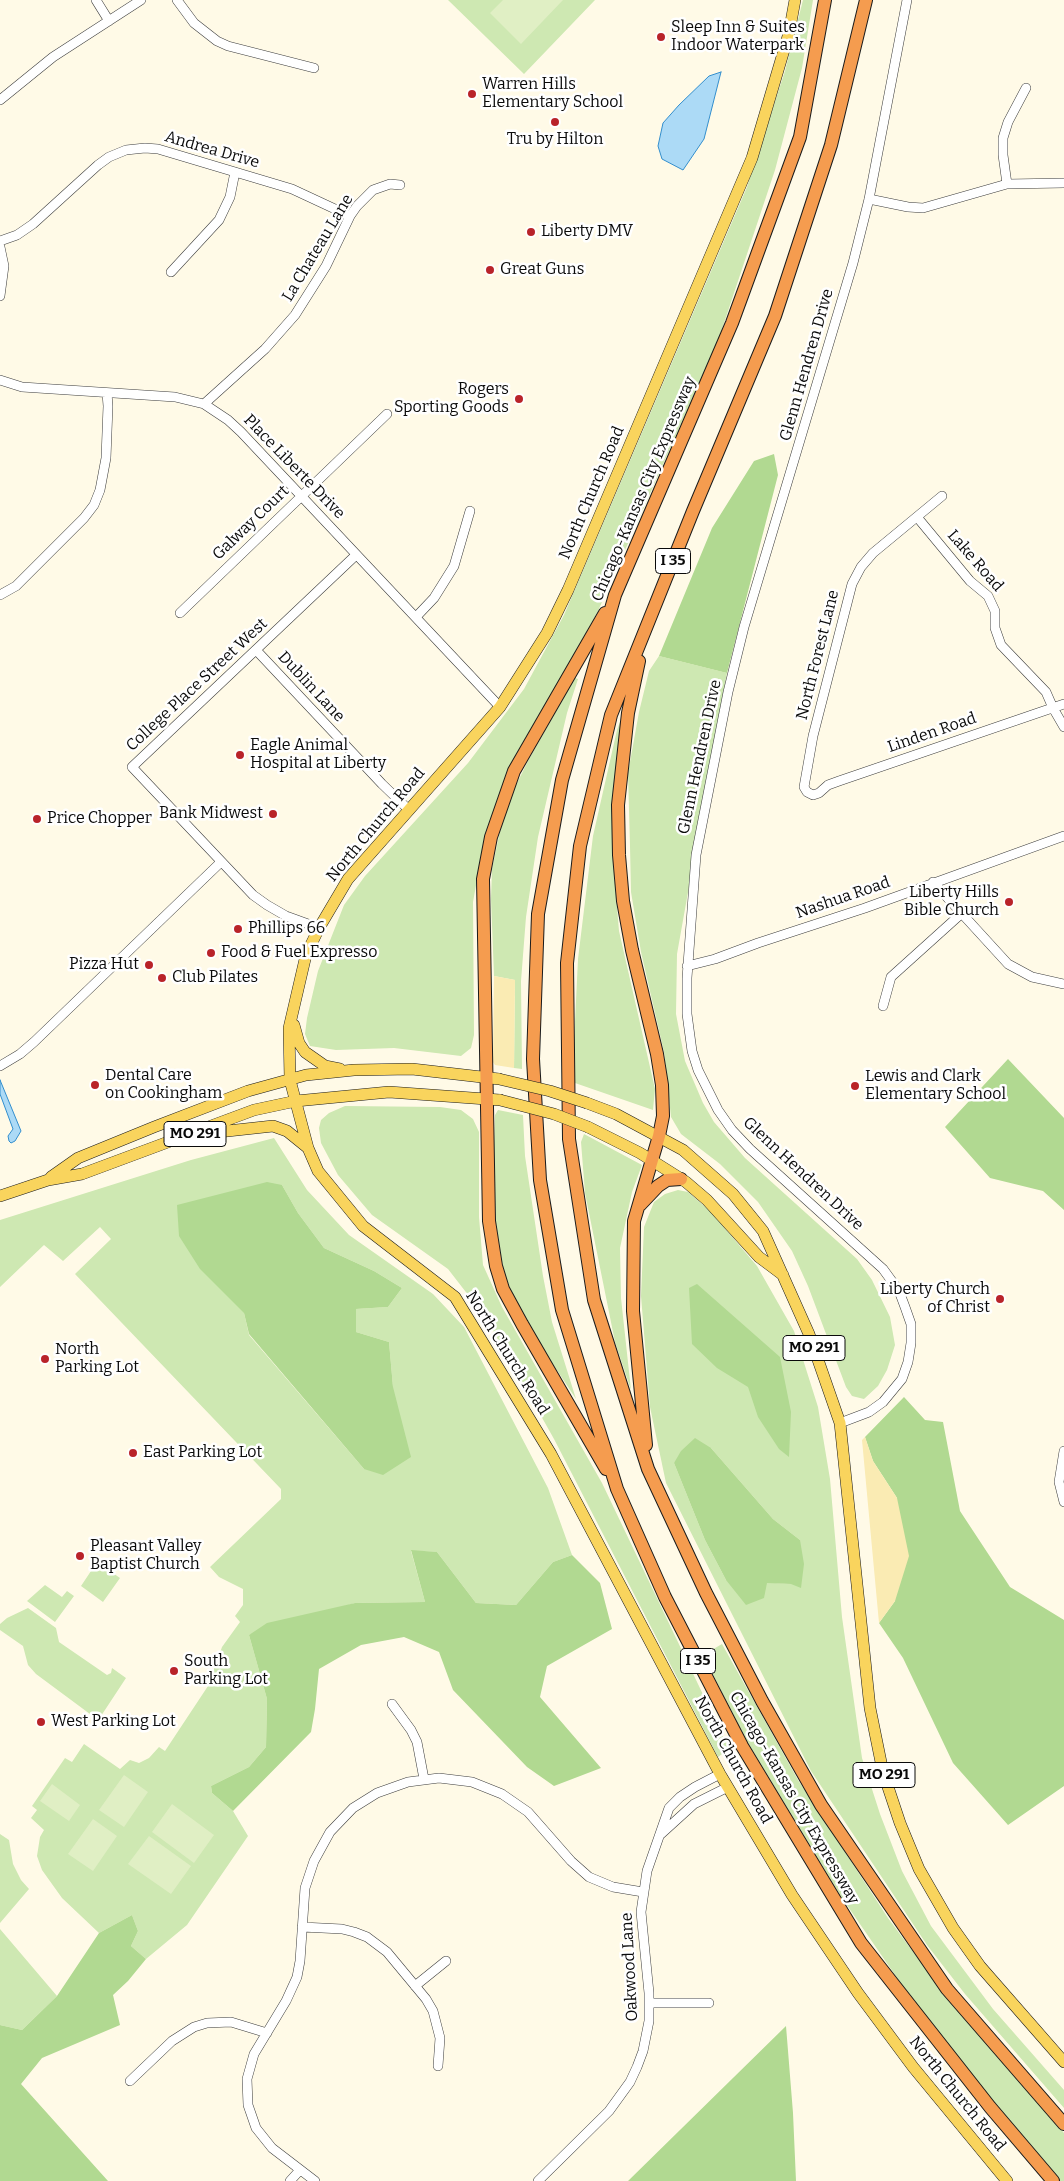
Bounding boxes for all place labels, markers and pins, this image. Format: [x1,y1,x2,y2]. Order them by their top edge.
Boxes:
place label: Sleep Inn & Suites Indoor Waterpark [671,18,805,56]
marker: Sleep Inn & Suites Indoor Waterpark [655,31,667,43]
place label: Warren Hills Elementary School [482,75,623,113]
marker: Warren Hills Elementary School [466,88,478,100]
marker: Tru by Hilton [549,116,561,128]
place label: Tru by Hilton [507,130,603,150]
place label: Liberty DMV [541,222,633,242]
marker: Liberty DMV [525,226,537,238]
place label: Great Guns [500,260,584,280]
marker: Great Guns [484,264,496,276]
place label: Rogers Sporting Goods [394,380,509,418]
marker: Rogers Sporting Goods [513,393,525,405]
place label: Eagle Animal Hospital at Liberty [250,736,386,774]
marker: Eagle Animal Hospital at Liberty [234,749,246,761]
place label: Bank Midwest [159,804,263,824]
marker: Bank Midwest [267,808,279,820]
place label: Price Chopper [47,809,152,829]
marker: Price Chopper [31,813,43,825]
place label: Liberty Hills Bible Church [904,883,999,921]
marker: Liberty Hills Bible Church [1003,896,1015,908]
place label: Phillips 66 [248,919,325,939]
marker: Phillips 66 [232,923,244,935]
place label: Food & Fuel Expresso [221,943,377,963]
marker: Food & Fuel Expresso [205,947,217,959]
place label: Pizza Hut [69,955,139,975]
marker: Pizza Hut [143,959,155,971]
place label: Club Pilates [172,968,258,988]
marker: Club Pilates [156,972,168,984]
place label: Dental Care on Cookingham [105,1066,222,1104]
place label: Lewis and Clark Elementary School [865,1067,1006,1105]
marker: Dental Care on Cookingham [89,1079,101,1091]
marker: Lewis and Clark Elementary School [849,1080,861,1092]
place label: Liberty Church of Christ [880,1280,990,1318]
marker: Liberty Church of Christ [994,1293,1006,1305]
place label: North Parking Lot [55,1340,139,1378]
marker: North Parking Lot [39,1353,51,1365]
place label: East Parking Lot [143,1443,262,1463]
marker: East Parking Lot [127,1447,139,1459]
place label: Pleasant Valley Baptist Church [90,1537,202,1575]
marker: Pleasant Valley Baptist Church [74,1550,86,1562]
place label: South Parking Lot [184,1652,268,1690]
marker: South Parking Lot [168,1665,180,1677]
place label: West Parking Lot [51,1712,176,1732]
marker: West Parking Lot [35,1716,47,1728]

